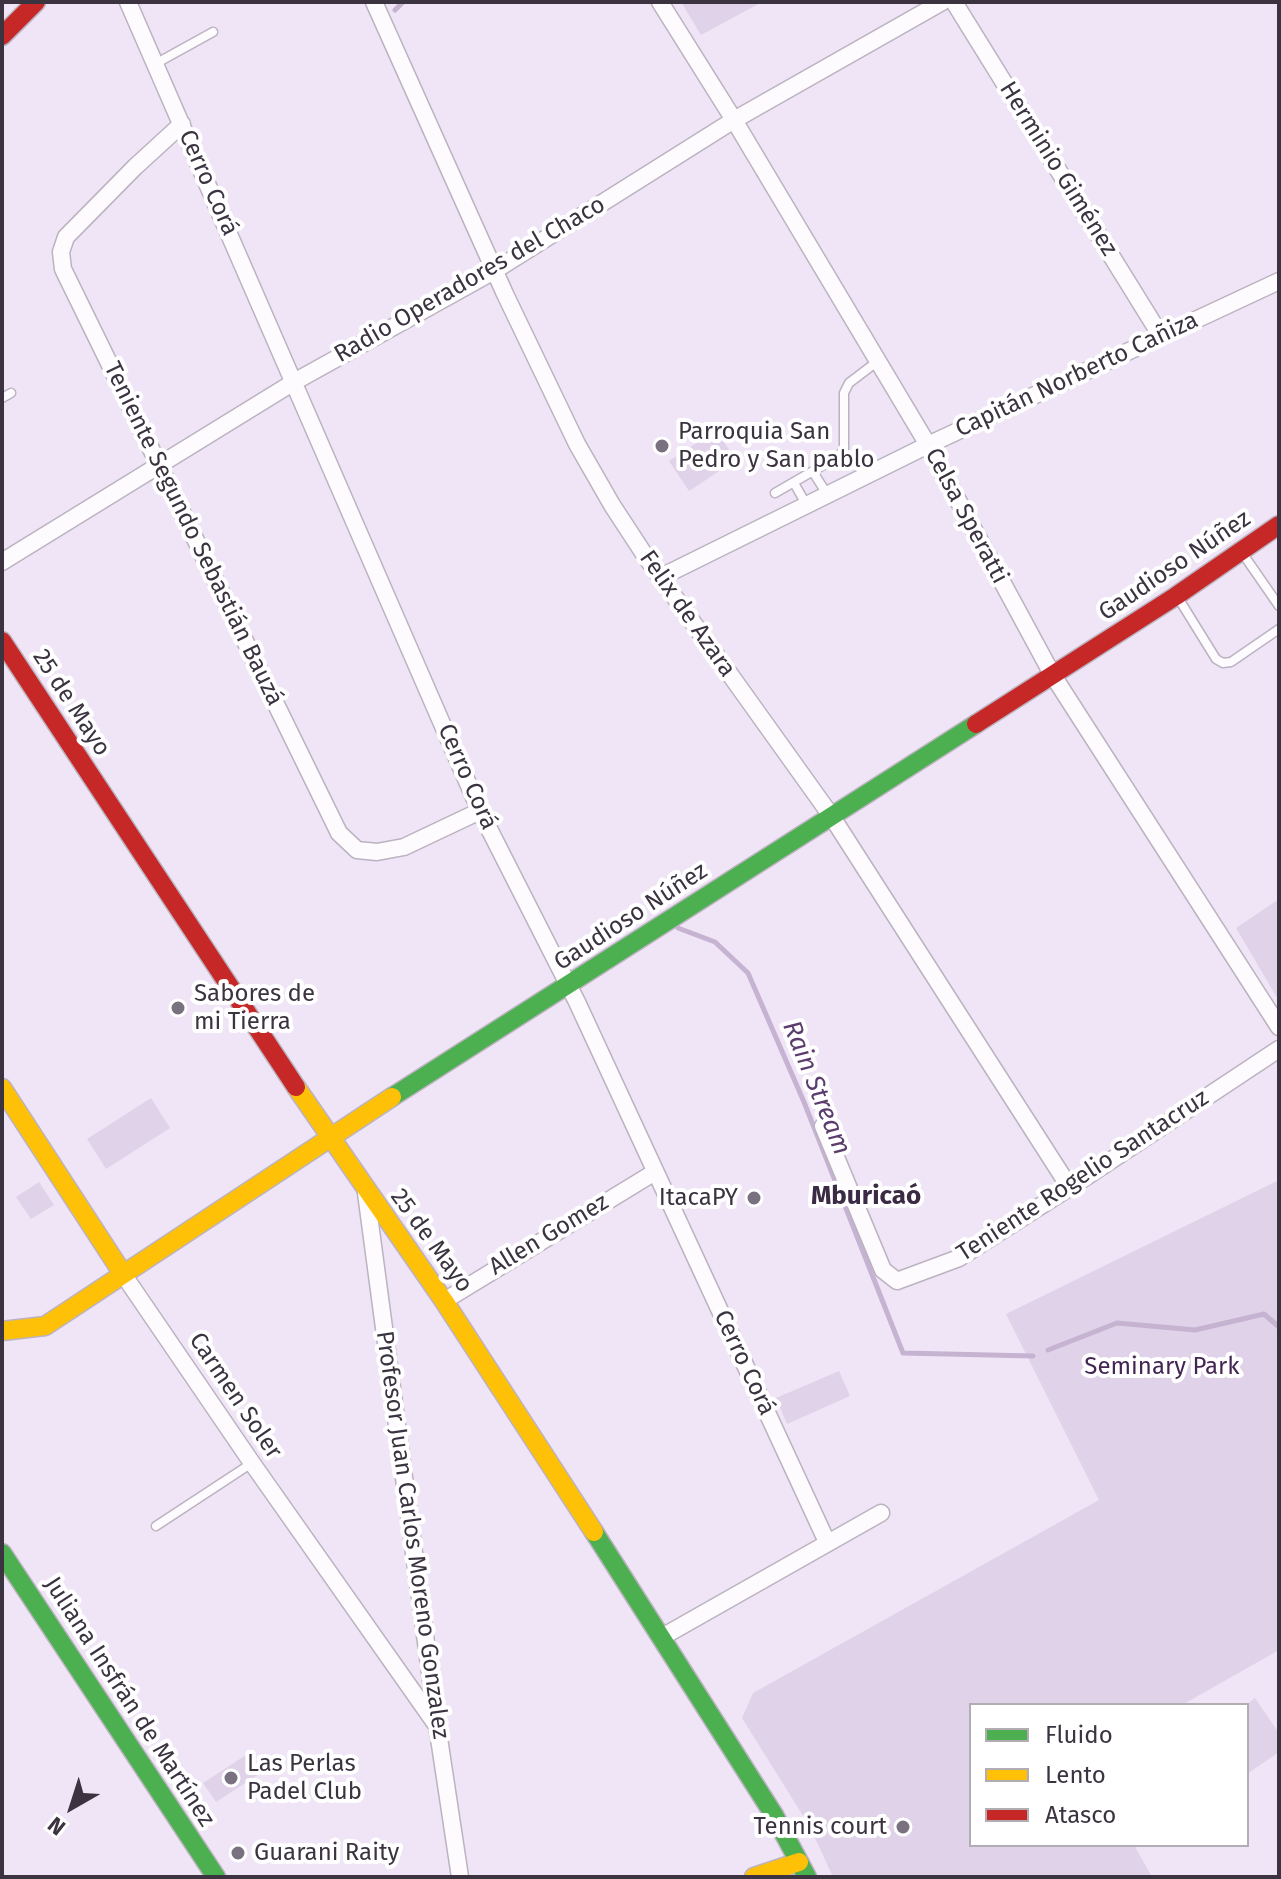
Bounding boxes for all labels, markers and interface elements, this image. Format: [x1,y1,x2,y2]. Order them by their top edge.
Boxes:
street label: Herminio Giménez [993,76,1123,262]
street label: Cerro Corá [172,126,244,240]
street label: Radio Operadores del Chaco [329,191,611,369]
street label: Capitán Norberto Cañiza [951,306,1203,444]
street label: Teniente Segundo Sebastián Bauzá [97,357,289,711]
place label: Parroquia San Pedro y San pablo [678,418,875,474]
marker: Parroquia San Pedro y San pablo [653,437,671,455]
street label: Celsa Speratti [918,443,1014,589]
street label: Gaudioso Núñez [1094,505,1256,627]
street label: Felix de Azara [633,545,741,683]
street label: 25 de Mayo [26,644,116,762]
street label: Cerro Corá [431,720,503,834]
street label: Gaudioso Núñez [549,857,713,977]
place label: Sabores de mi Tierra [194,980,315,1036]
marker: Sabores de mi Tierra [169,999,187,1017]
water label: Rain Stream [775,1017,857,1159]
street label: Teniente Rogelio Santacruz [952,1084,1214,1268]
district label: Mburicaó [811,1181,921,1213]
street label: 25 de Mayo [384,1184,478,1298]
place label: ItacaPY [659,1184,738,1212]
street label: Allen Gomez [484,1188,614,1282]
marker: ItacaPY [745,1189,763,1207]
street label: Cerro Corá [707,1306,781,1420]
street label: Carmen Soler [182,1327,288,1465]
street label: Profesor Juan Carlos Moreno Gonzalez [369,1329,455,1741]
park label: Seminary Park [1084,1353,1240,1381]
street label: Juliana Insfrán de Martínez [38,1572,220,1832]
legend [969,1703,1249,1847]
text: Fluido [1045,1721,1113,1749]
place label: Las Perlas Padel Club [247,1750,362,1806]
text: Lento [1045,1761,1106,1789]
north arrow [32,1767,112,1847]
marker: Las Perlas Padel Club [222,1769,240,1787]
text: Atasco [1045,1801,1116,1829]
text: N [42,1811,71,1841]
place label: Tennis court [753,1813,887,1841]
marker: Tennis court [894,1818,912,1836]
place label: Guarani Raity [254,1839,399,1867]
marker: Guarani Raity [229,1844,247,1862]

